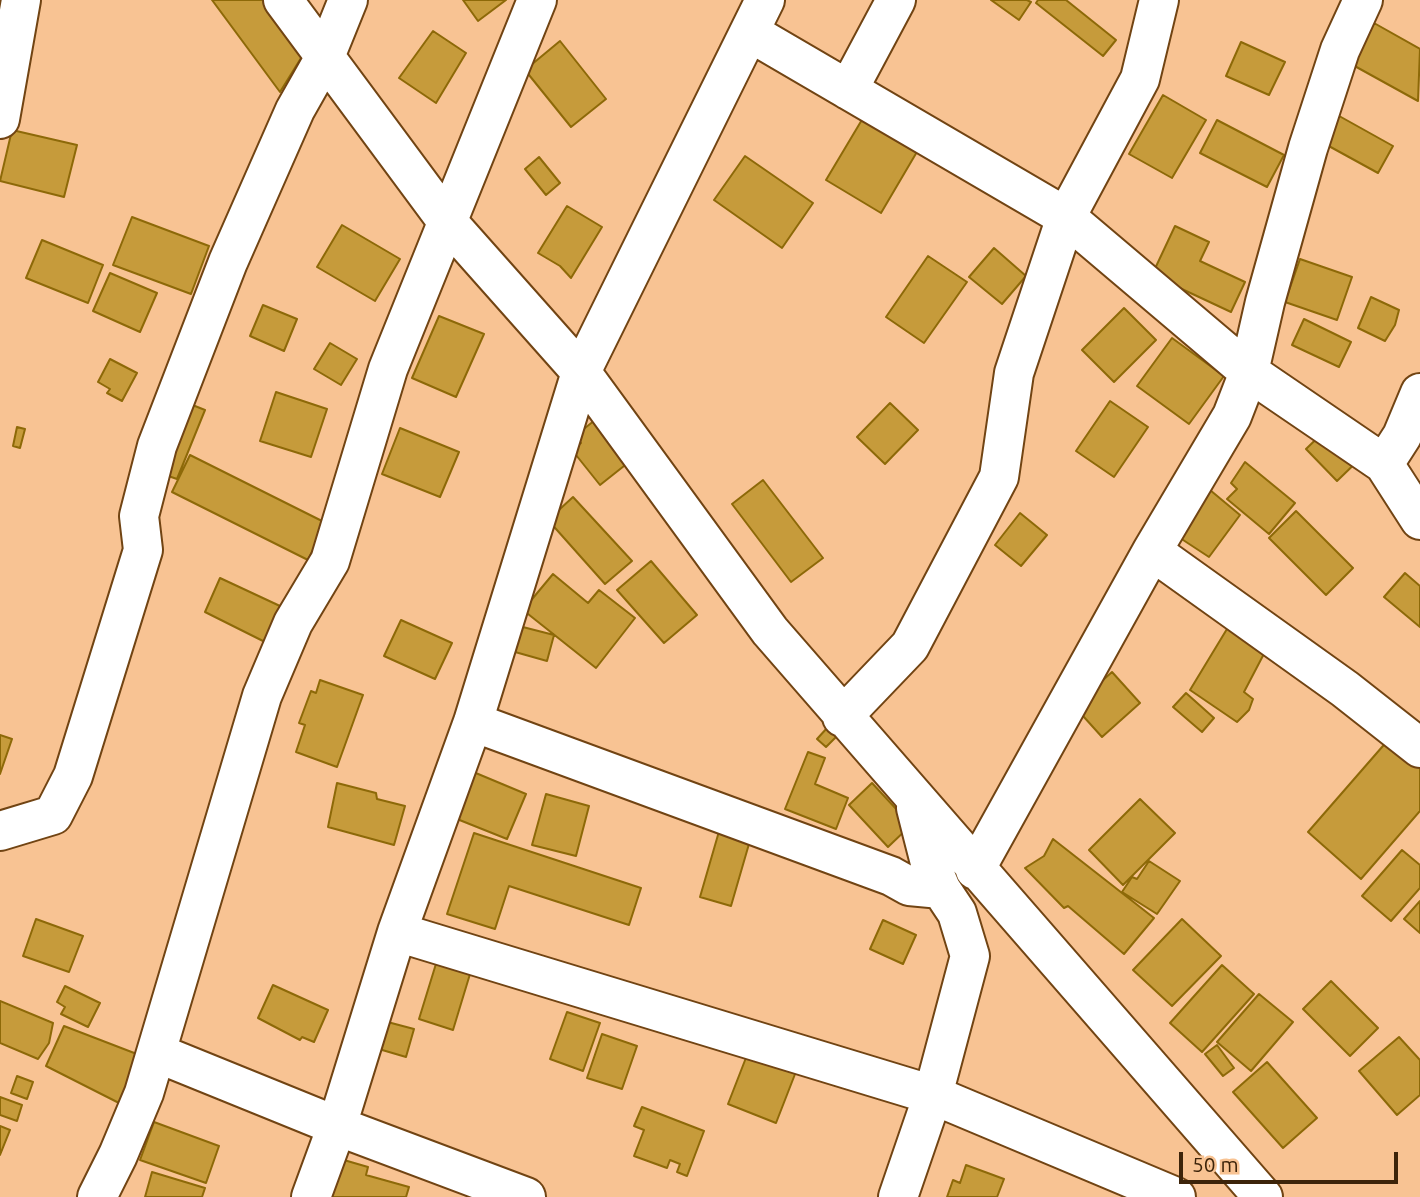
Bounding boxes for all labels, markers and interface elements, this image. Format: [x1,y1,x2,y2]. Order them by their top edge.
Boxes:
scale bar [1182,1138,1401,1182]
text: 50 m [1192,1152,1239,1176]

